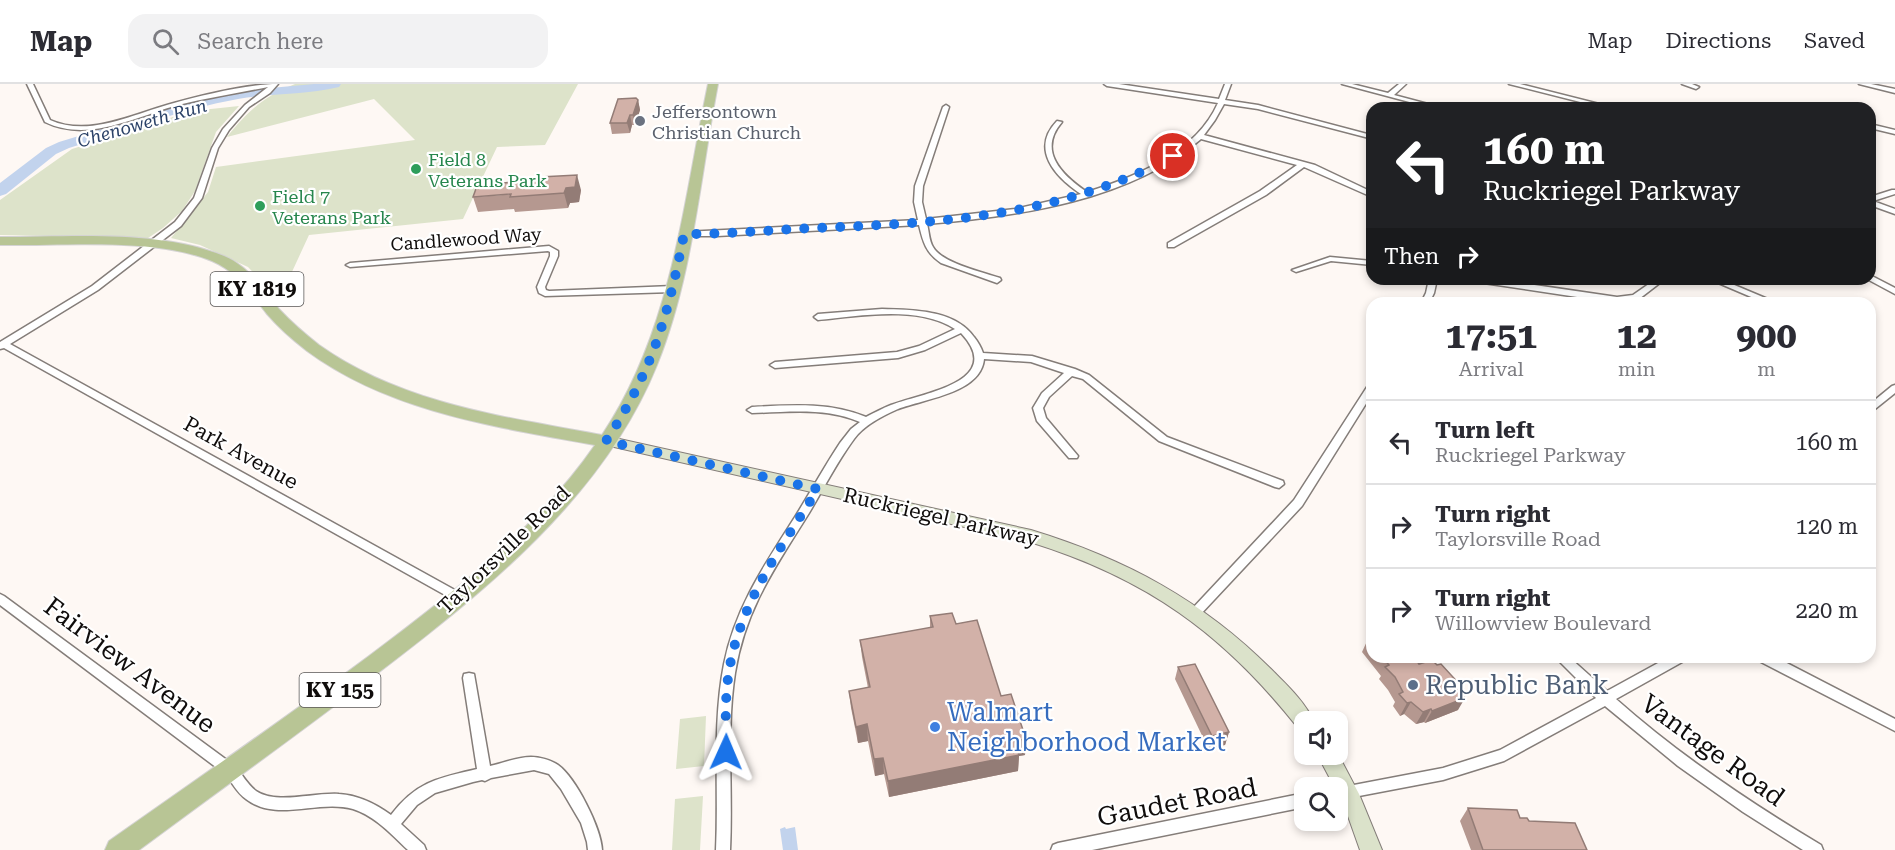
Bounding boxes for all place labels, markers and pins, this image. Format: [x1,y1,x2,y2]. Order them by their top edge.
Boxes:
place label: Jeffersontown Christian Church [652,101,802,143]
marker: Jeffersontown Christian Church [633,114,647,128]
pin [1147,130,1198,181]
place label: Field 8 Veterans Park [428,149,547,191]
marker: Field 8 Veterans Park [409,162,423,176]
place label: Field 7 Veterans Park [272,186,391,228]
marker: Field 7 Veterans Park [253,199,267,213]
place label: Republic Bank [1425,670,1609,700]
marker: Republic Bank [1406,678,1420,692]
place label: Walmart Neighborhood Market [947,697,1226,757]
marker: Walmart Neighborhood Market [928,720,942,734]

